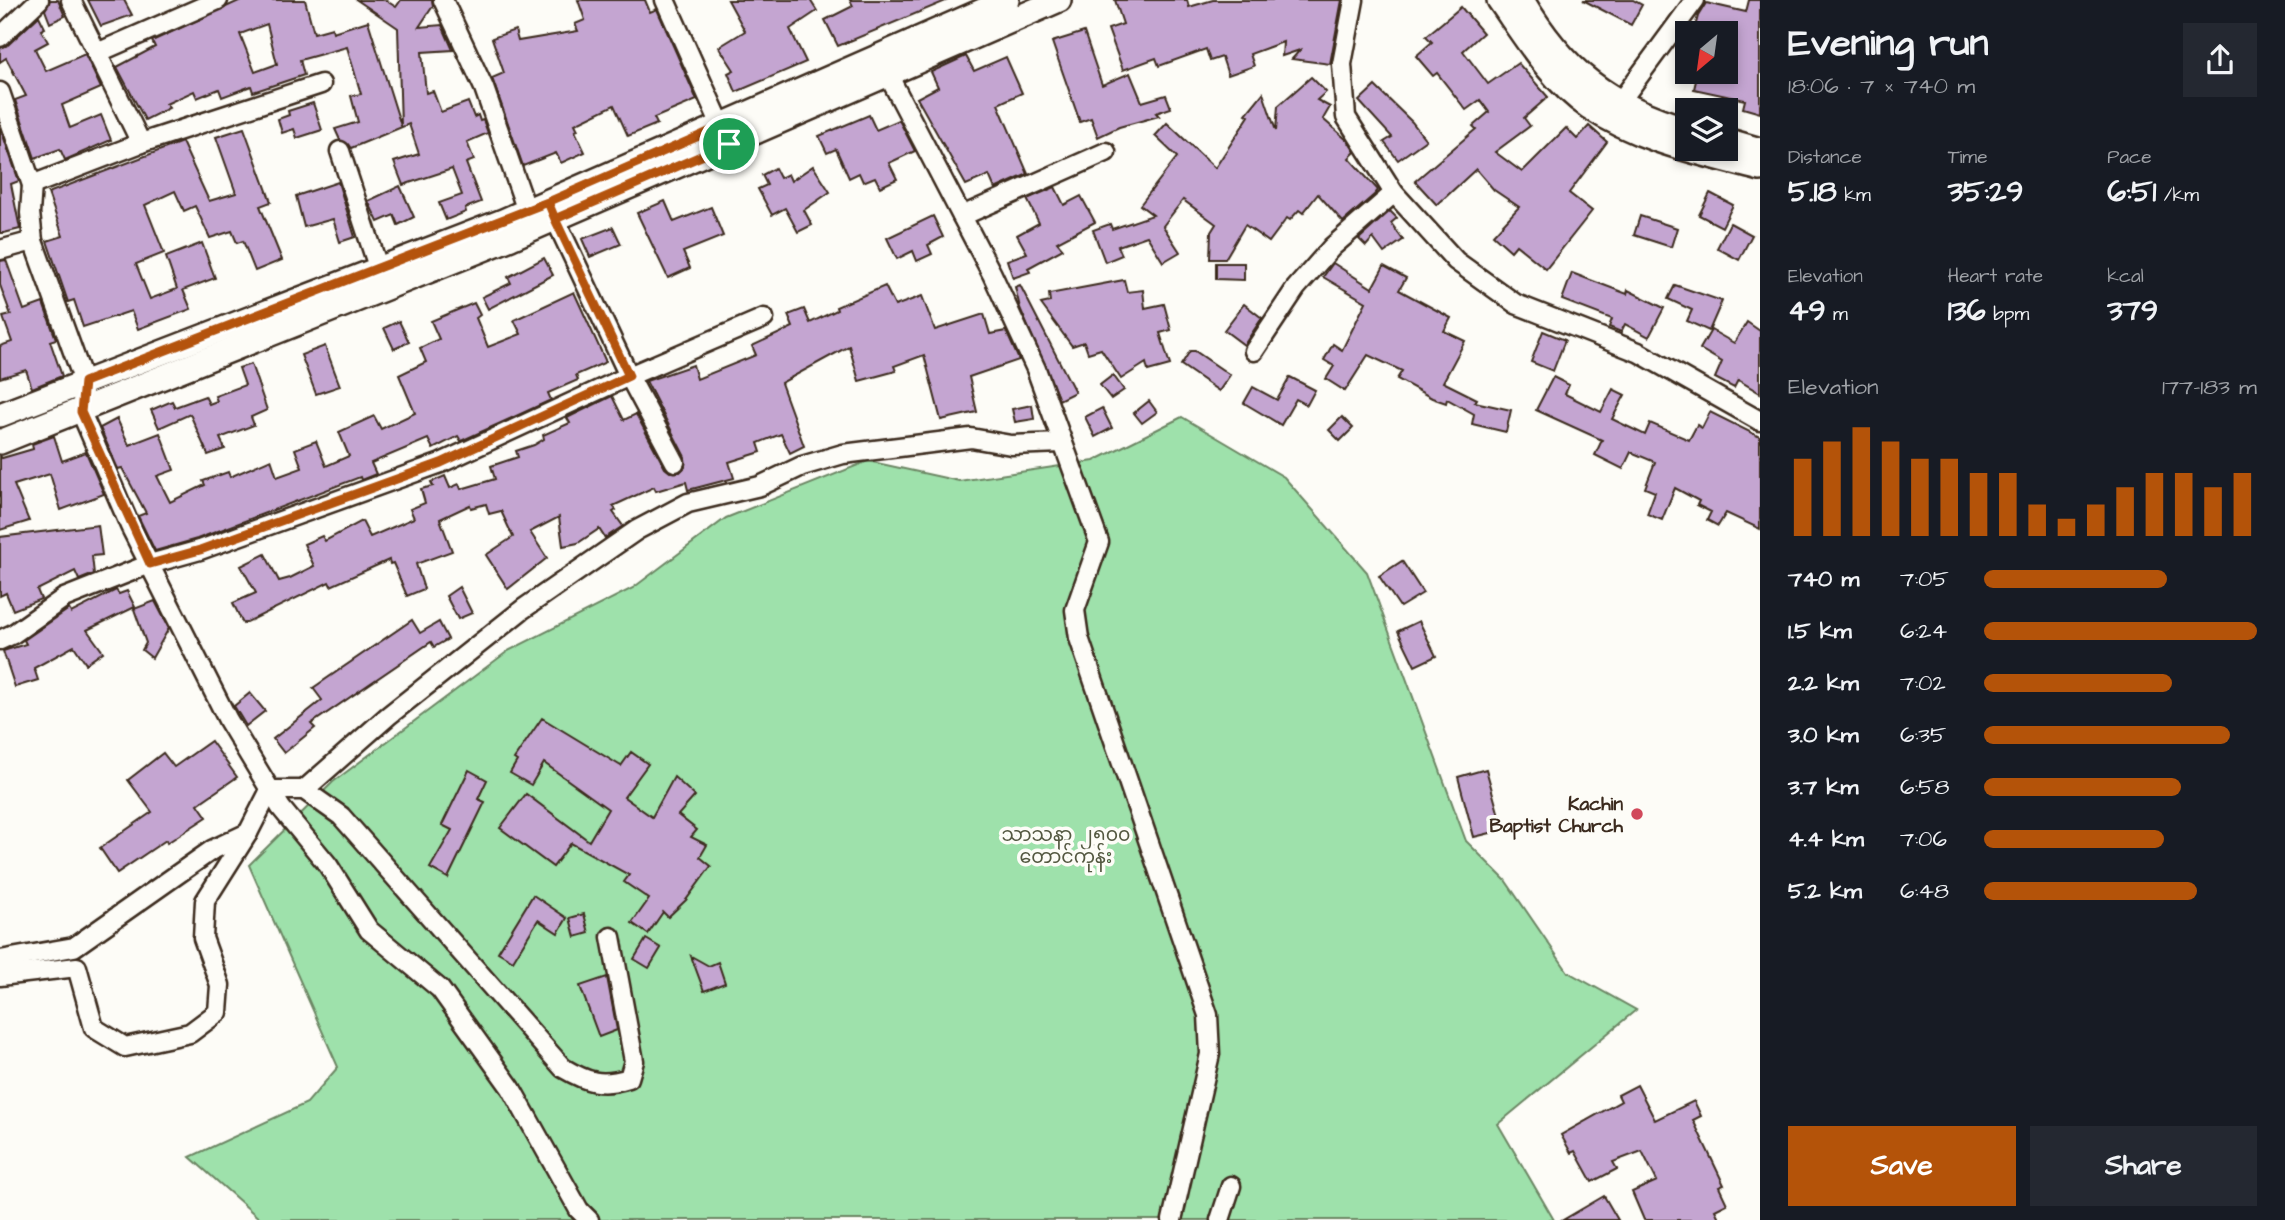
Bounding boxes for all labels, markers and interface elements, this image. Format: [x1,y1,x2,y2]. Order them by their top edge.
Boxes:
text: Evening run [1788,18,1989,70]
north arrow [1675,21,1738,84]
map controls [1675,21,1738,161]
button: share [2183,23,2257,97]
text: 18:06 · 7 × 740 m [1788,70,1975,102]
button: layers [1675,98,1738,161]
pin [699,114,759,174]
icon: arrive [710,125,748,163]
text: Distance [1788,144,1862,171]
text: Time [1948,144,1987,171]
text: Pace [2107,144,2151,171]
text: 5.18 [1788,171,1837,213]
text: 35:29 [1948,171,2023,213]
text: 6:51 [2107,171,2156,213]
text: km [1837,182,1871,209]
text: /km [2156,182,2199,209]
text: Elevation [1788,263,1863,290]
text: Heart rate [1948,263,2043,290]
text: kcal [2107,263,2144,290]
text: 49 [1788,290,1826,332]
text: 136 [1948,290,1986,332]
text: 379 [2107,290,2158,332]
text: m [1826,301,1848,328]
text: bpm [1986,301,2029,328]
text: Elevation [1788,371,1879,403]
text: 177–183 m [2162,371,2257,403]
text: 740 m [1788,563,1859,595]
text: 7:05 [1900,563,1949,595]
text: 1.5 km [1788,615,1852,647]
text: 6:24 [1900,615,1947,647]
text: 2.2 km [1788,667,1859,699]
text: 7:02 [1900,667,1946,699]
text: 3.0 km [1788,719,1859,751]
text: 6:35 [1900,719,1946,751]
text: 3.7 km [1788,771,1858,803]
text: 6:58 [1900,771,1949,803]
place label: Kachin Baptist Church [1489,791,1624,840]
marker: Kachin Baptist Church [1629,806,1645,822]
park label: သာသနာ ၂၅၀၀ တောင်ကုန်း [1002,822,1130,873]
text: 4.4 km [1788,823,1864,855]
text: 7:06 [1900,823,1947,855]
text: 5.2 km [1788,875,1862,907]
text: 6:48 [1900,875,1949,907]
button: Save [1788,1126,2016,1206]
button: Share [2030,1126,2257,1206]

